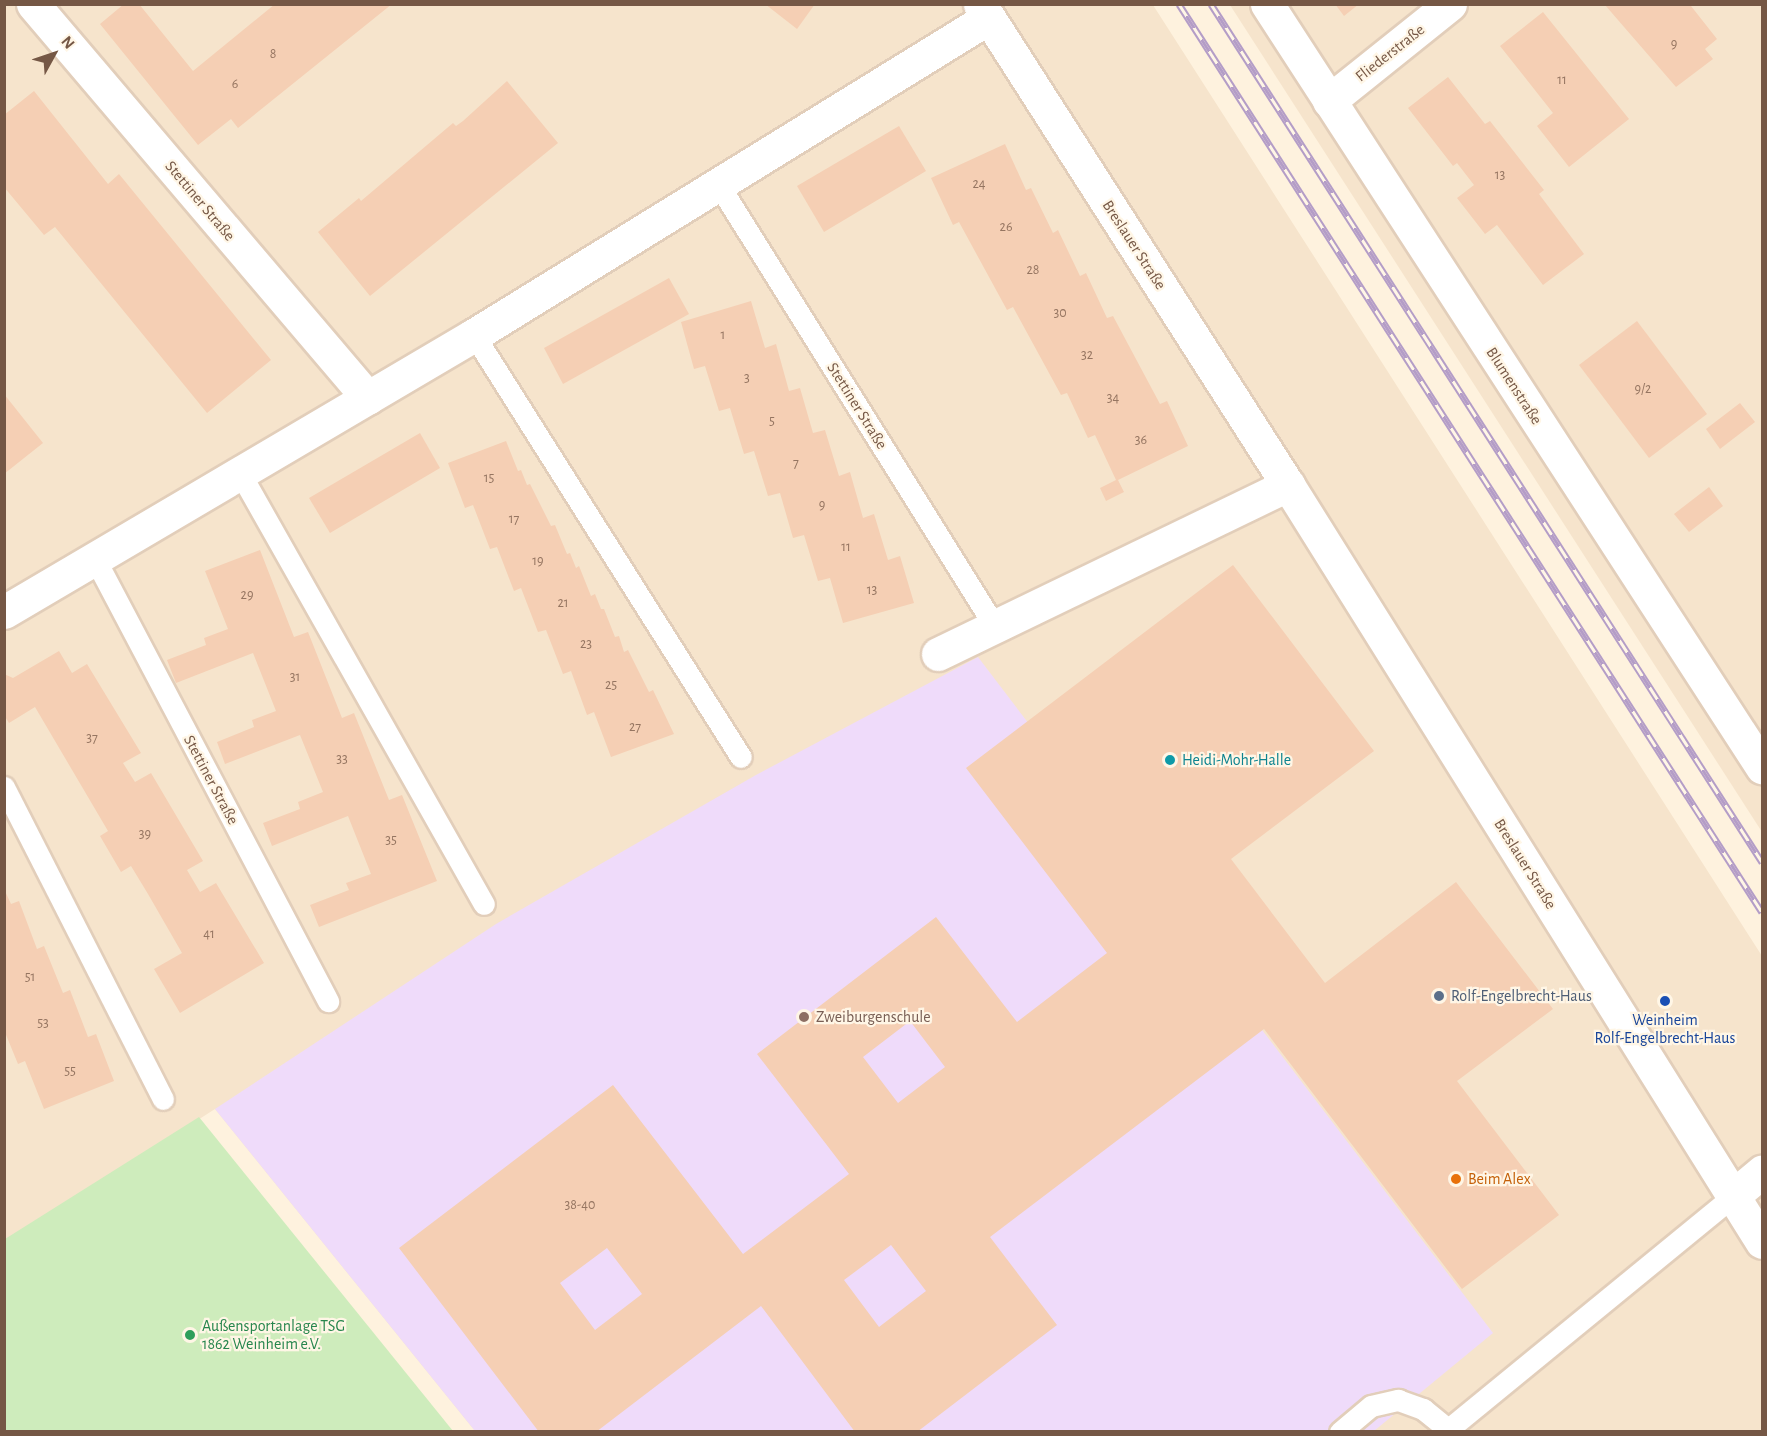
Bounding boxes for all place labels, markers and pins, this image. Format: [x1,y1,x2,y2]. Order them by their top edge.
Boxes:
place label: Heidi-Mohr-Halle [1182,750,1291,770]
marker: Heidi-Mohr-Halle [1163,753,1177,767]
place label: Rolf-Engelbrecht-Haus [1451,986,1592,1006]
marker: Rolf-Engelbrecht-Haus [1432,989,1446,1003]
marker: Weinheim Rolf-Engelbrecht-Haus [1658,994,1672,1008]
place label: Zweiburgenschule [816,1007,931,1027]
marker: Zweiburgenschule [797,1010,811,1024]
place label: Weinheim Rolf-Engelbrecht-Haus [1595,1010,1735,1048]
place label: Beim Alex [1468,1169,1531,1189]
marker: Beim Alex [1449,1172,1463,1186]
place label: Außensportanlage TSG 1862 Weinheim e.V. [202,1316,345,1354]
marker: Außensportanlage TSG 1862 Weinheim e.V. [183,1328,197,1342]

